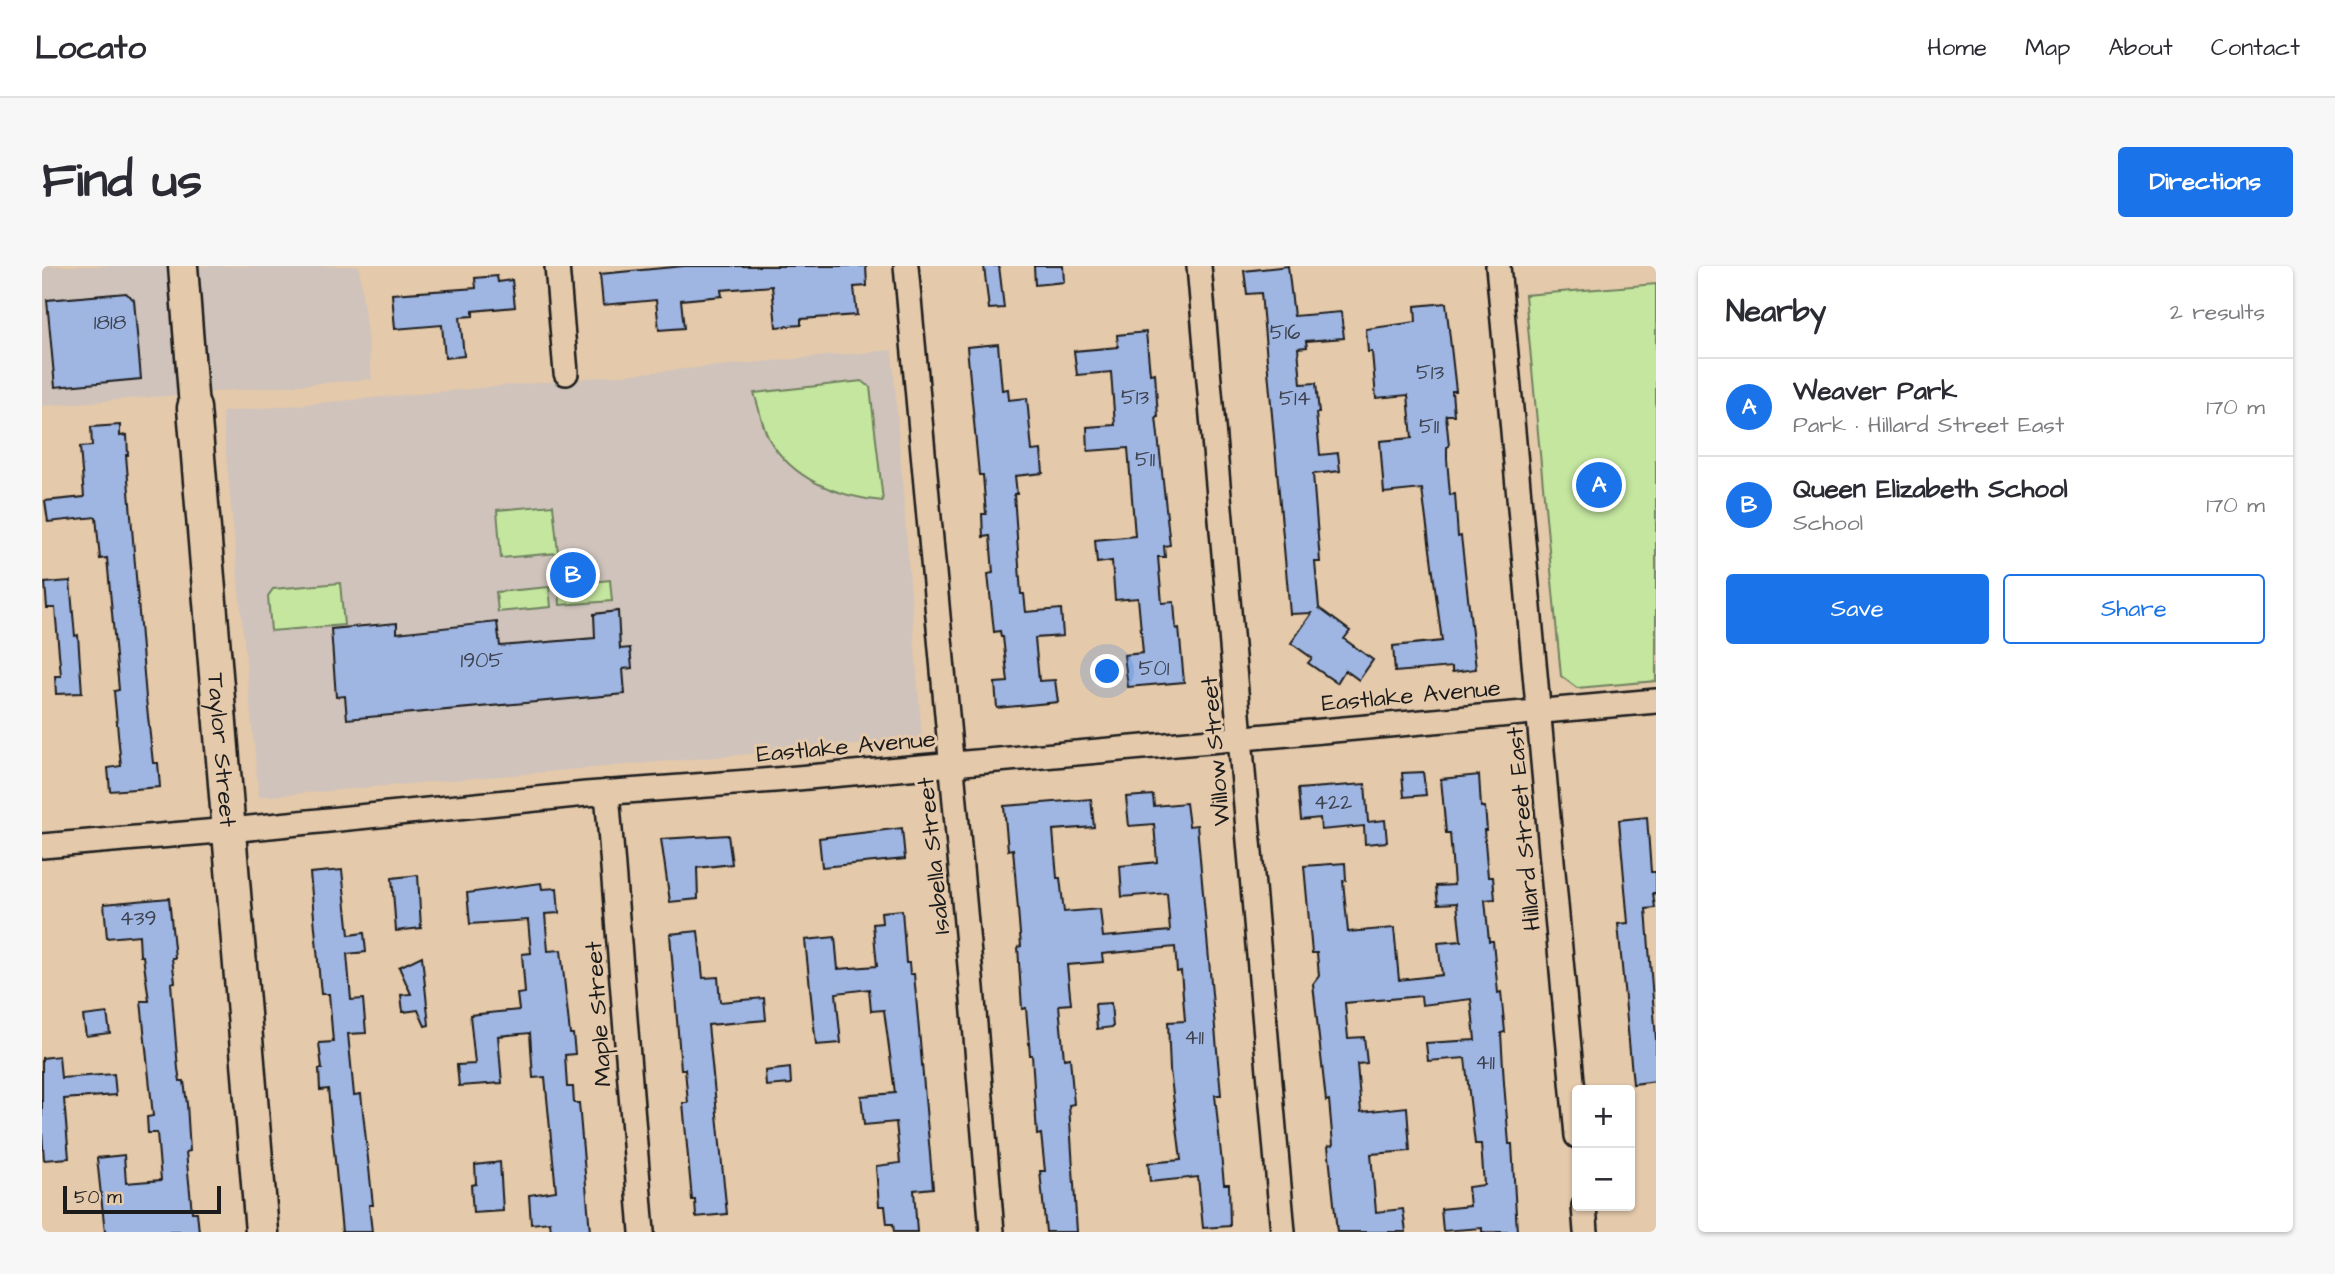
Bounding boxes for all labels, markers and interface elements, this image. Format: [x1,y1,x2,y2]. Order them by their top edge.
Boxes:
text: Locato [35,25,146,71]
text: Home [1927,31,1987,65]
text: Map [2025,31,2070,65]
text: About [2108,31,2173,65]
text: Contact [2211,31,2300,65]
button: Directions [2118,147,2293,217]
text: Find us [42,148,202,216]
text: Nearby [1726,291,1826,333]
text: 2 results [2170,296,2265,328]
house number: 1818 [94,308,127,337]
house number: 516 [1270,318,1300,347]
house number: 513 [1416,358,1444,387]
text: Weaver Park [1793,373,1957,409]
house number: 513 [1121,383,1149,412]
house number: 514 [1279,384,1311,413]
text: A [1742,391,1756,423]
text: 170 m [2206,391,2265,423]
text: Park · Hillard Street East [1793,409,2064,441]
house number: 511 [1419,412,1439,441]
house number: 511 [1135,445,1155,474]
pin: A [1576,459,1622,511]
text: Queen Elizabeth School [1793,471,2068,507]
text: B [1741,489,1757,521]
text: 170 m [2206,489,2265,521]
text: School [1793,507,1863,539]
pin: B [550,549,596,601]
button: Save [1726,574,1989,644]
button: Share [2003,574,2265,644]
house number: 1905 [461,646,504,675]
your location [1090,654,1124,688]
house number: 501 [1139,654,1170,683]
street label: Eastlake Avenue [1320,671,1502,721]
street label: Taylor Street [198,672,245,829]
street label: Willow Street [1192,674,1239,827]
street label: Eastlake Avenue [755,722,937,772]
street label: Hillard Street East [1498,725,1550,932]
street label: Isabella Street [909,775,959,936]
house number: 422 [1314,788,1352,817]
house number: 439 [120,904,156,933]
street label: Maple Street [577,940,621,1088]
house number: 411 [1184,1023,1204,1052]
house number: 411 [1475,1048,1495,1077]
map controls [1572,1085,1635,1211]
button: + [1572,1085,1635,1148]
button: − [1572,1148,1635,1211]
scale bar [63,1183,220,1215]
text: 50 m [74,1184,122,1211]

